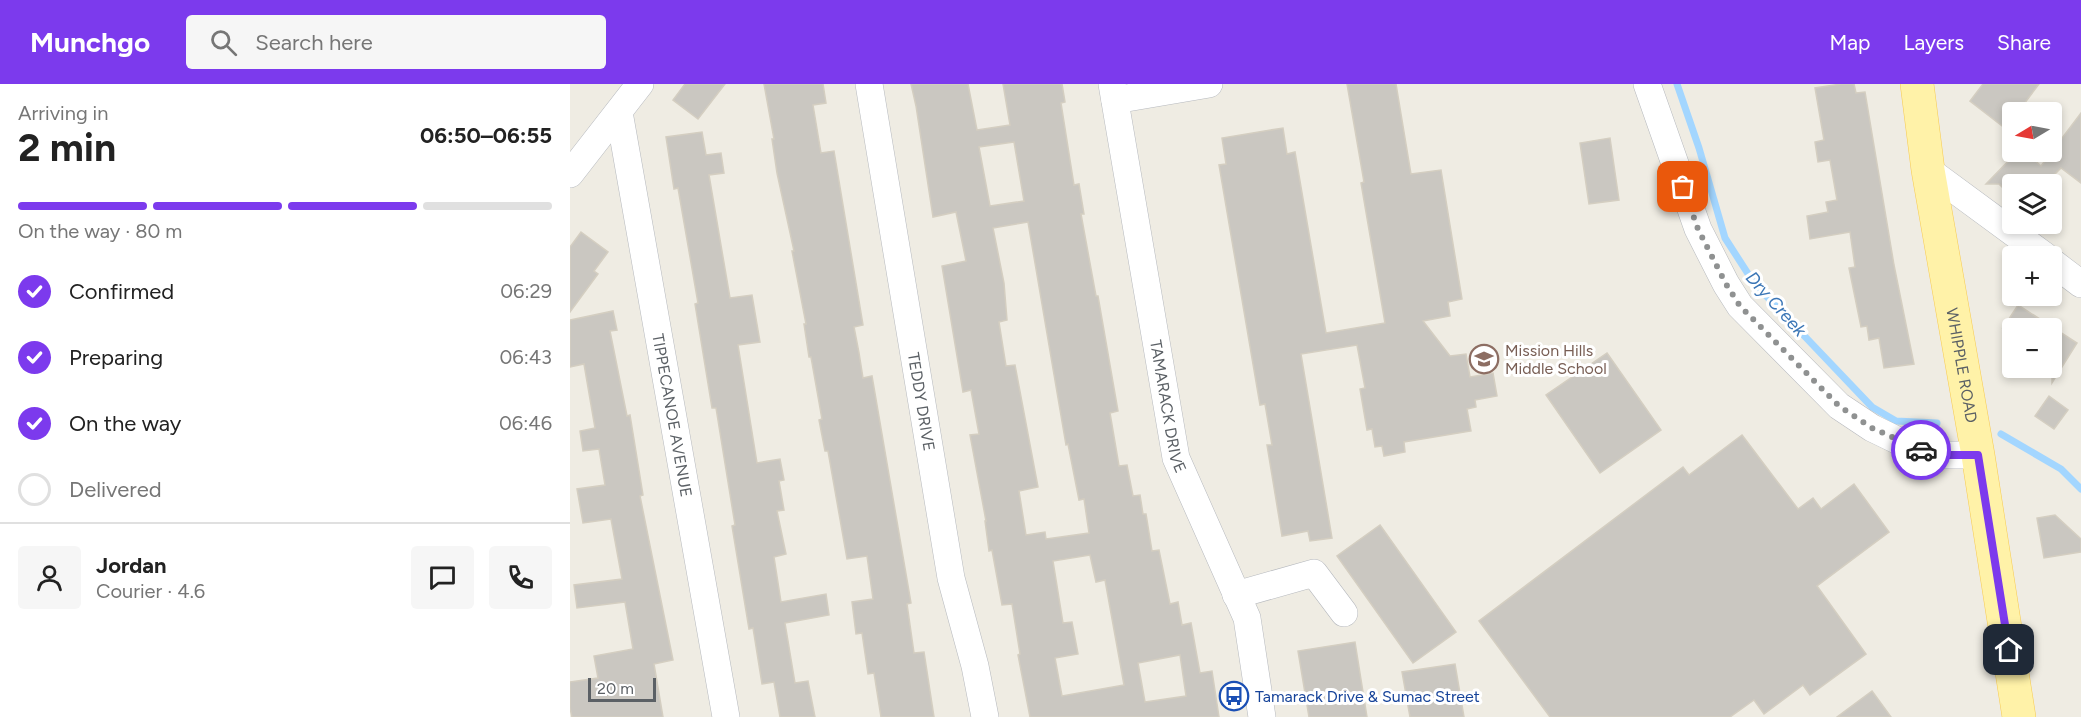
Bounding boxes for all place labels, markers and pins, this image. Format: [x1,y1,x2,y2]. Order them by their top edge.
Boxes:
pin [1657,161,1708,212]
place label: Mission Hills Middle School [1505,341,1607,378]
school or university icon: Mission Hills Middle School [1468,343,1500,375]
pin [1983,624,2034,675]
bus stop icon: Tamarack Drive & Sumac Street [1218,680,1250,712]
place label: Tamarack Drive & Sumac Street [1255,687,1480,706]

